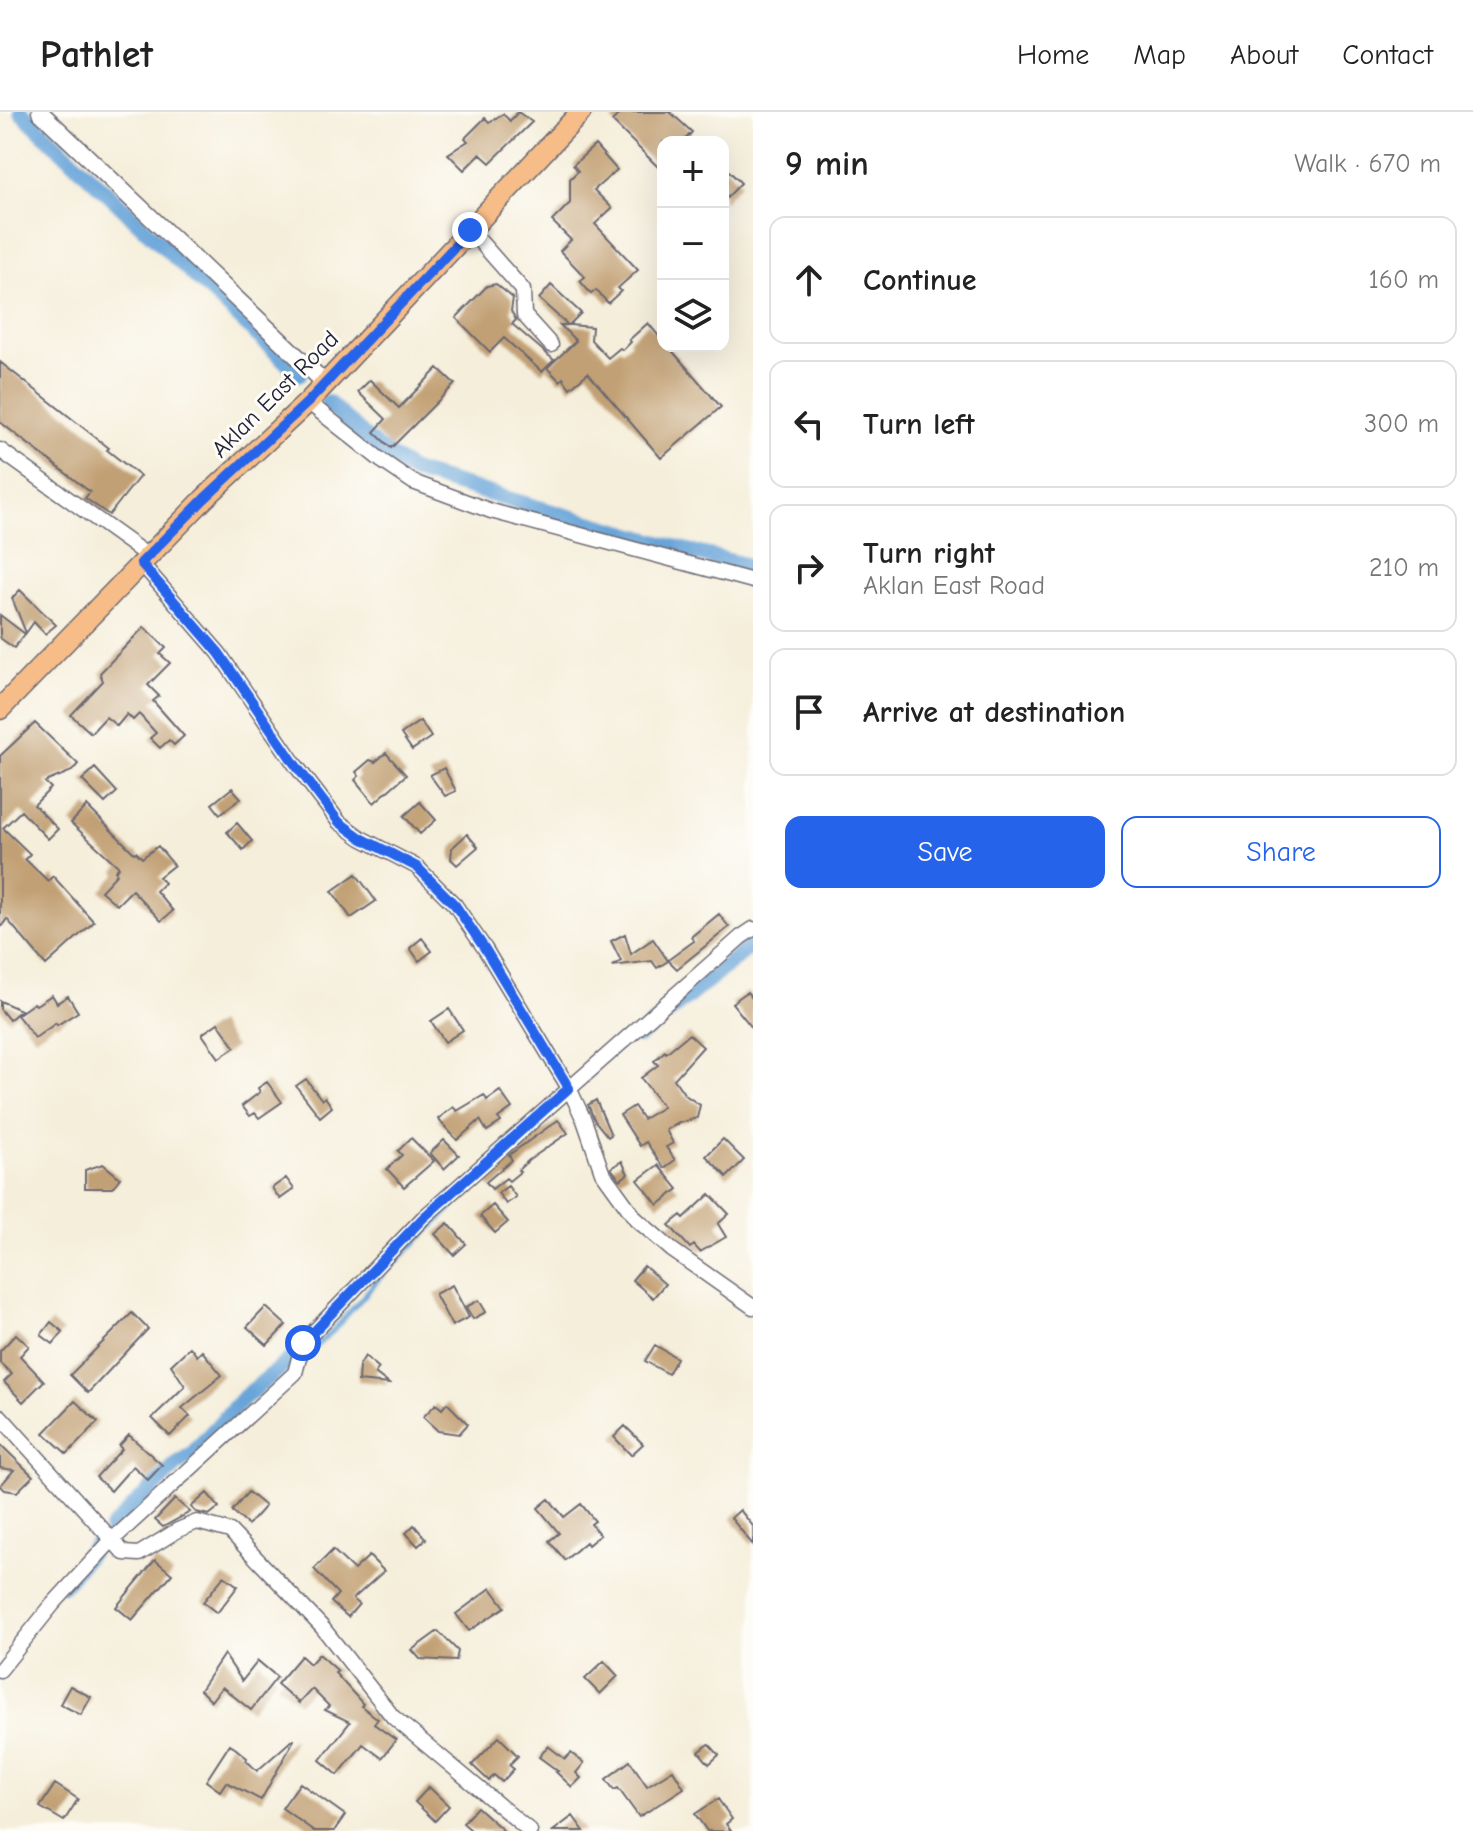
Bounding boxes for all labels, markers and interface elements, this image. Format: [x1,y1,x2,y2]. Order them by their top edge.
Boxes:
text: Pathlet [40,33,153,77]
text: Home [1017,39,1089,71]
text: Map [1133,39,1186,71]
text: About [1230,39,1298,71]
text: Contact [1342,39,1433,71]
map controls [657,136,729,352]
button: + [657,136,729,208]
text: 9 min [785,144,869,184]
text: Walk · 670 m [1294,149,1441,179]
button: − [657,208,729,280]
route end [452,212,488,248]
icon: ahead [787,258,831,302]
text: Continue [863,263,977,298]
text: 160 m [1369,265,1439,295]
button: layers [657,280,729,352]
street label: Aklan East Road [206,325,344,463]
icon: left [787,402,831,446]
text: Turn left [863,407,975,442]
text: 300 m [1364,409,1439,439]
text: Turn right [863,536,995,571]
icon: right [787,546,831,590]
text: 210 m [1369,553,1439,583]
text: Aklan East Road [863,571,1045,601]
icon: arrive [787,690,831,734]
text: Arrive at destination [863,695,1125,730]
button: Save [785,816,1105,888]
button: Share [1121,816,1441,888]
route start [285,1325,321,1361]

